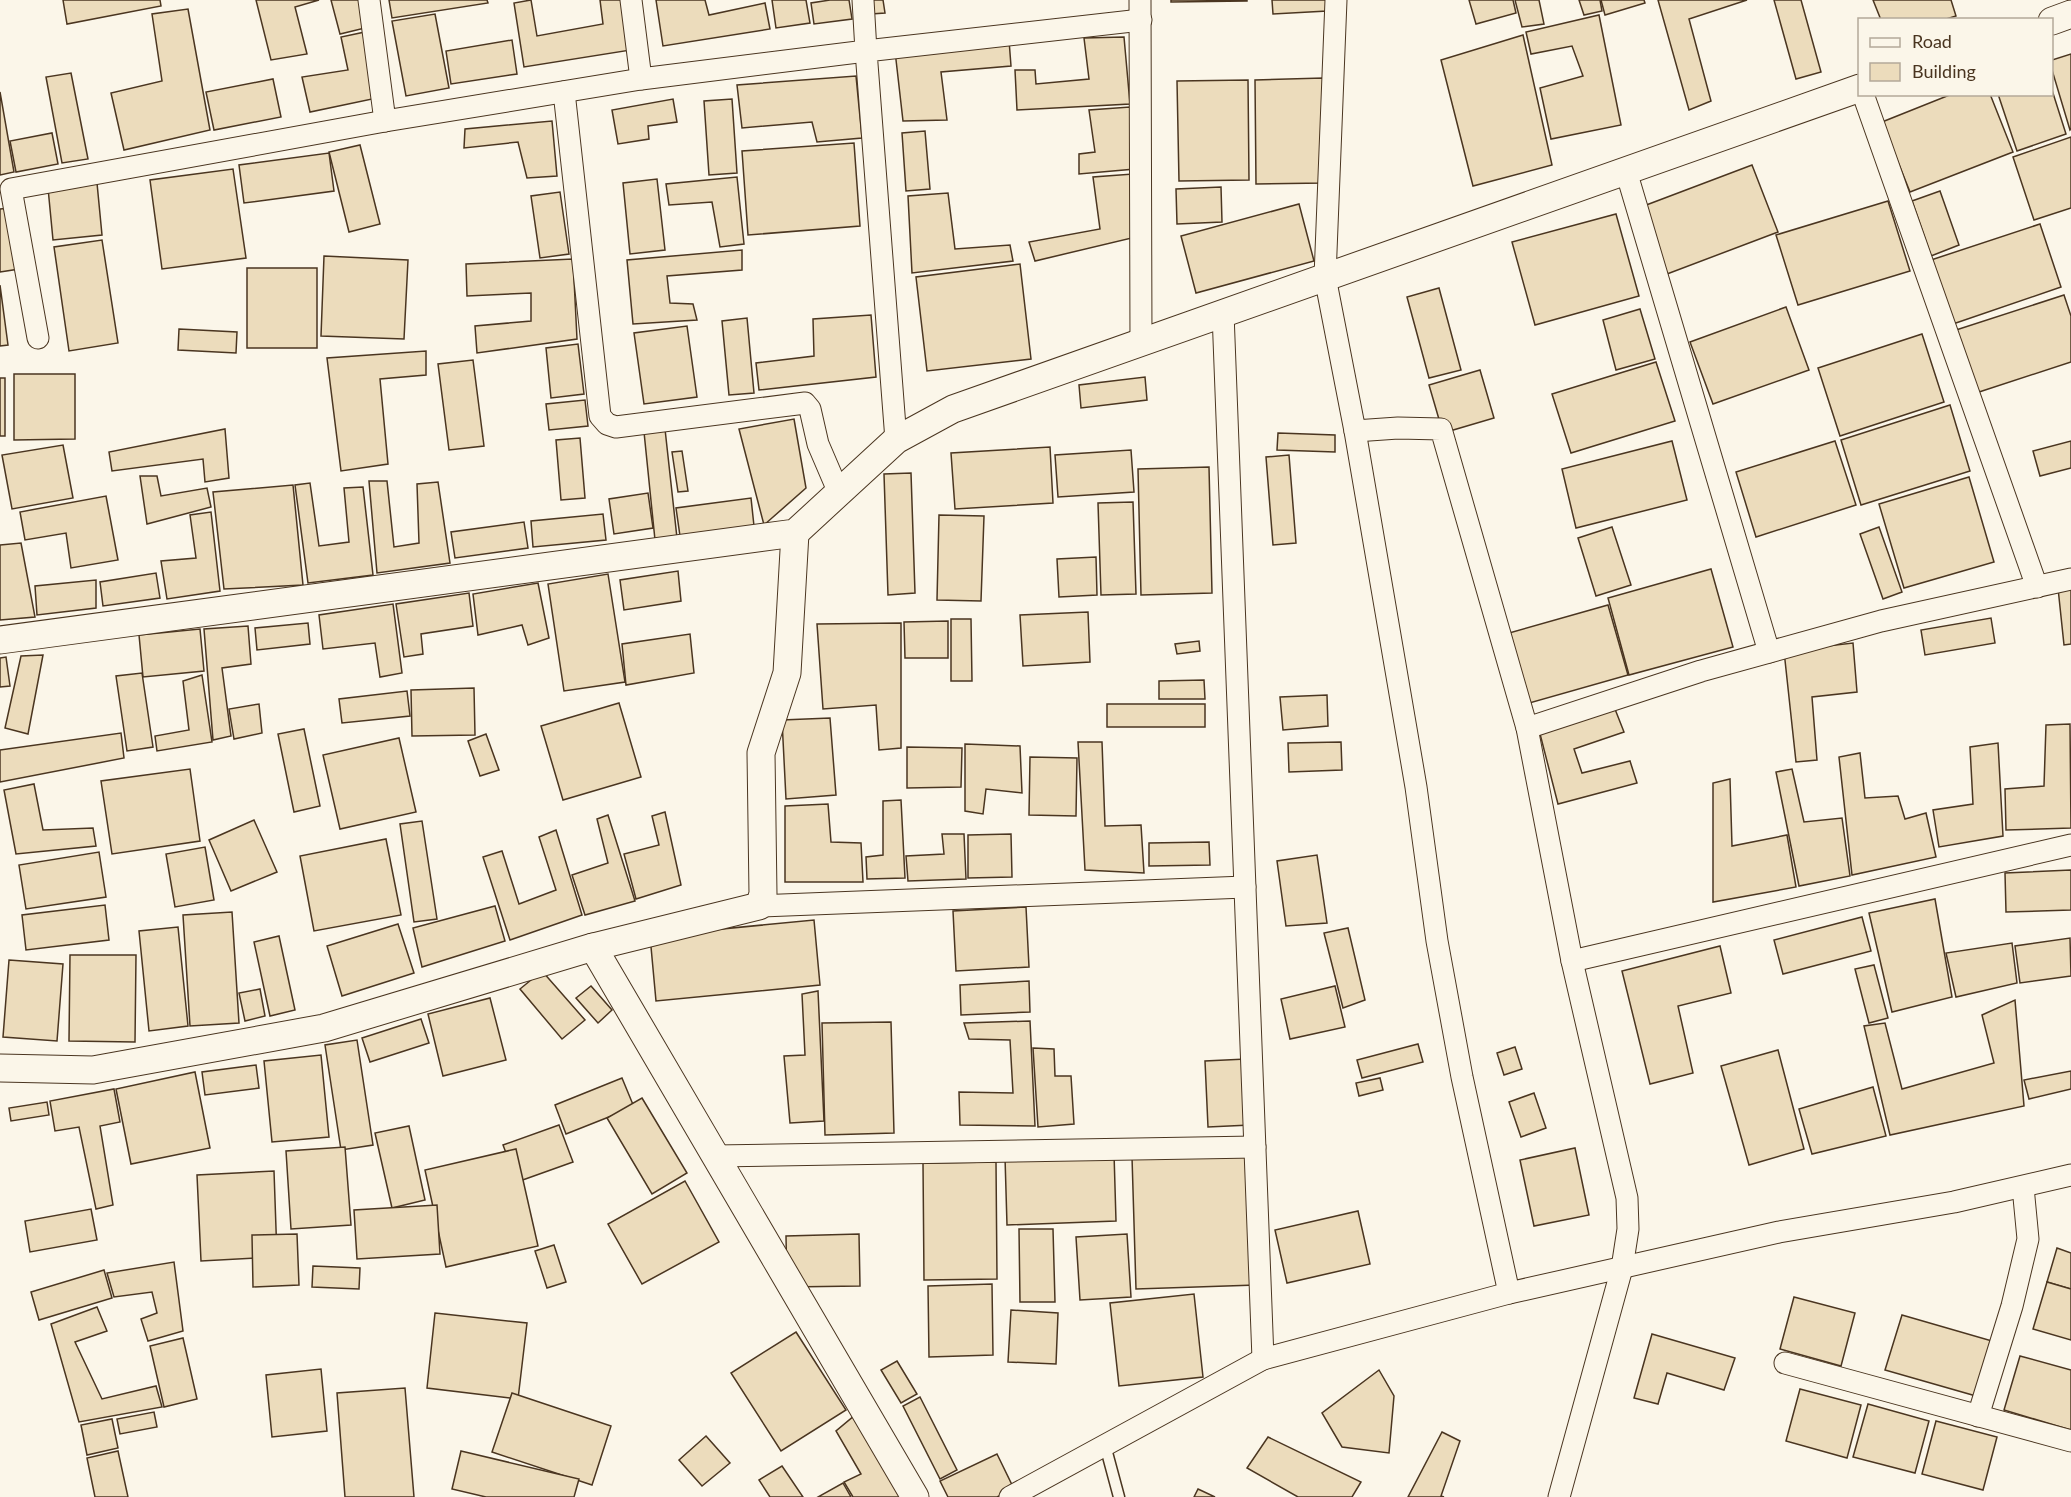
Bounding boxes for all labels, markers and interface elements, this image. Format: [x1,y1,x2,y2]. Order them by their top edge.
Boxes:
legend [1858,18,2053,96]
text: Road [1912,30,1952,52]
text: Building [1912,60,1976,82]

